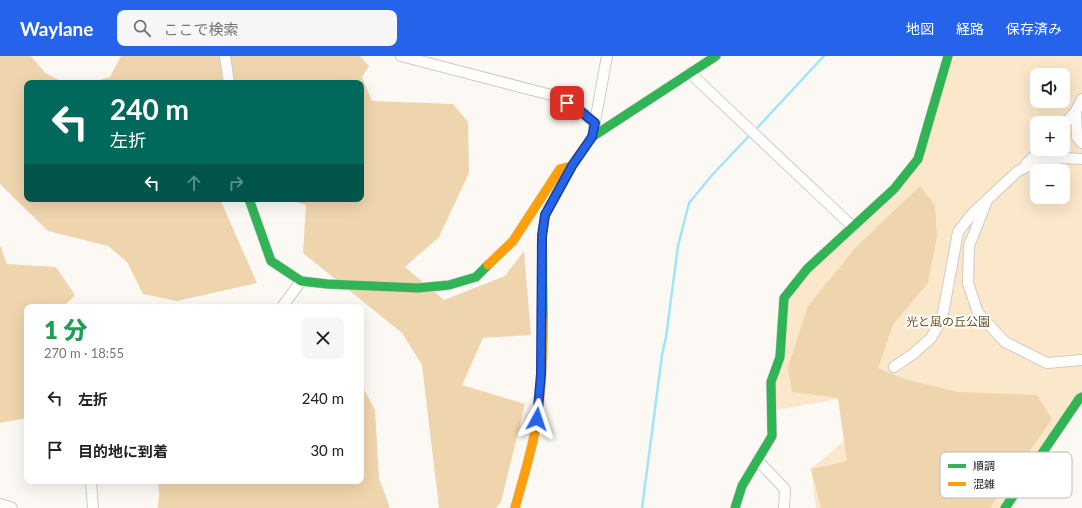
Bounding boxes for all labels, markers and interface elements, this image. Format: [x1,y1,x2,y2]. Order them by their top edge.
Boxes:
search box [117,10,397,46]
text: Waylane [20,17,93,40]
icon: search [131,17,153,39]
text: ここで検索 [163,20,238,38]
text: 地図 [906,20,934,37]
text: 経路 [956,20,984,37]
text: 保存済み [1006,20,1062,37]
map controls [1030,68,1070,204]
button: sound [1030,68,1070,108]
pin [550,86,584,120]
text: 240 m [110,92,189,126]
icon: arrive [556,92,578,114]
icon: left [44,96,96,148]
button: + [1030,116,1070,156]
text: 左折 [110,129,146,151]
button: − [1030,164,1070,204]
icon: left [141,172,163,194]
icon: ahead [183,172,205,194]
icon: right [225,172,247,194]
park label: 光と風の丘公園 [906,314,990,329]
text: 1 分 [44,315,87,344]
button: close [302,317,344,359]
text: 270 m · 18:55 [44,345,124,361]
icon: left [44,387,66,409]
text: 240 m [302,389,344,407]
text: 左折 [78,390,108,408]
position arrow [516,398,558,440]
icon: arrive [44,439,66,461]
text: 30 m [310,441,344,459]
text: 目的地に到着 [78,442,168,460]
legend [940,452,1072,498]
text: 順調 [973,459,995,472]
text: 混雑 [973,477,995,490]

